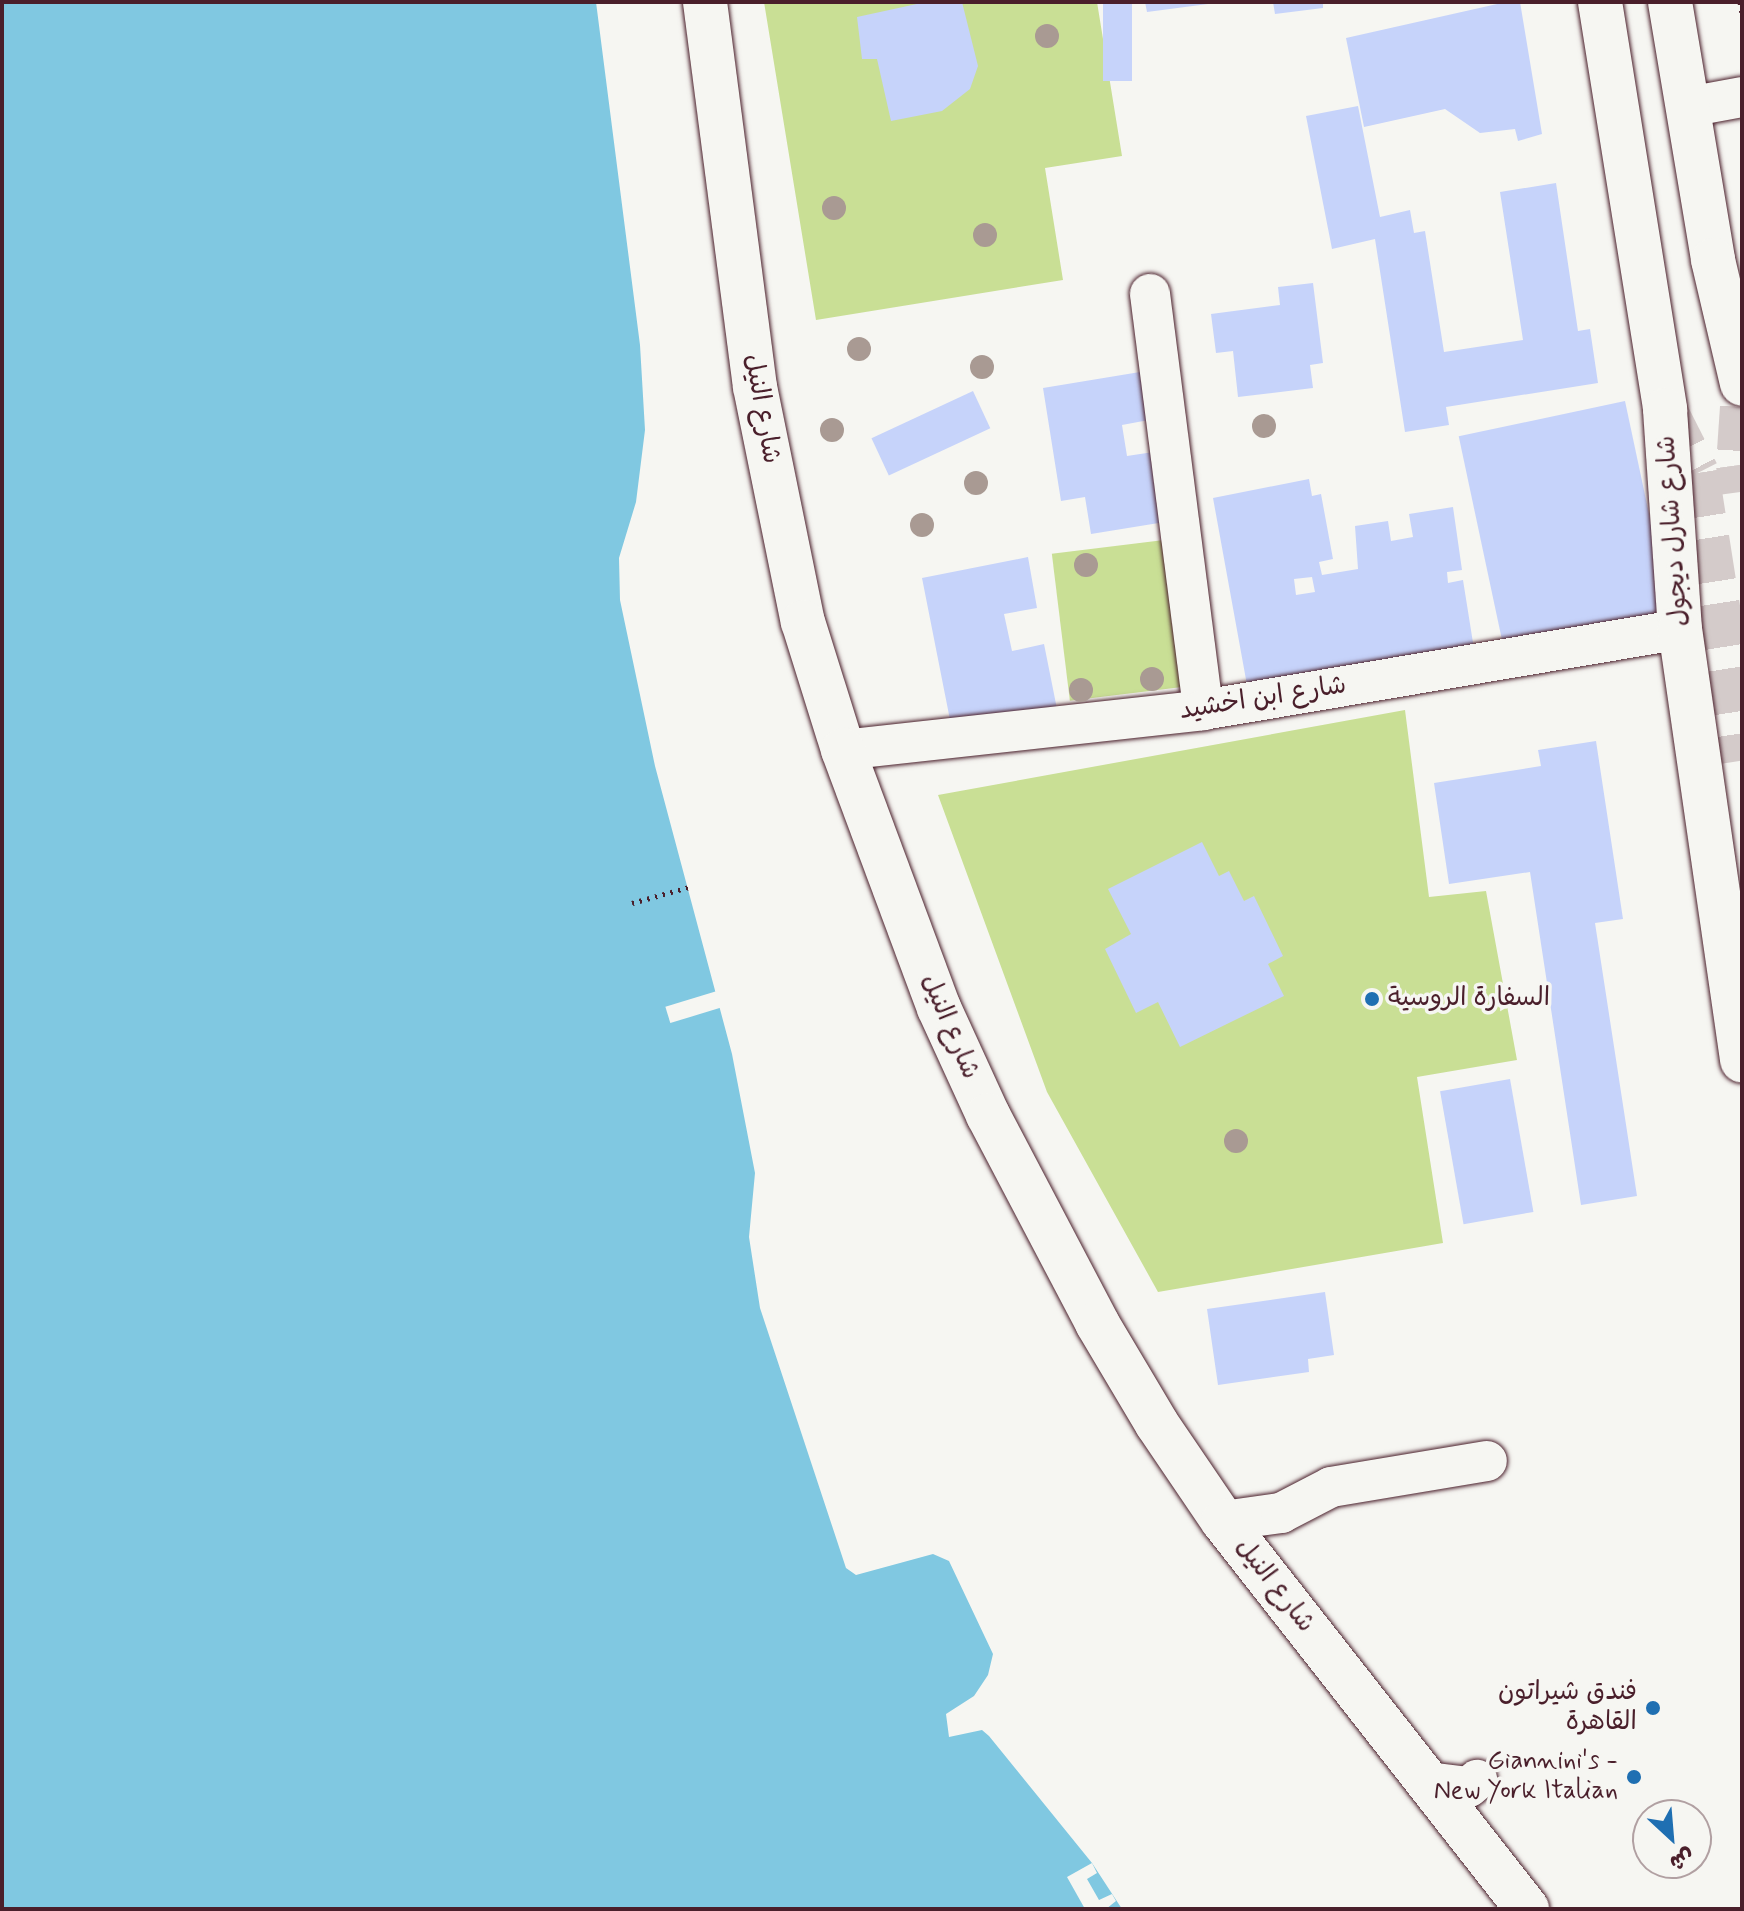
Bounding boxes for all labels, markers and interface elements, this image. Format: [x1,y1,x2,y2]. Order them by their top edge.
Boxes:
street label: شارع النيل [736,352,786,466]
street label: شارع شارل ديجول [1652,435,1696,627]
street label: شارع ابن اخشيد [1177,670,1349,728]
street label: شارع النيل [913,970,985,1084]
place label: السفارة الروسية [1388,983,1550,1015]
marker: السفارة الروسية [1363,990,1381,1008]
street label: شارع النيل [1228,1533,1320,1639]
place label: فندق شيراتون القاهرة [1498,1677,1637,1738]
marker: فندق شيراتون القاهرة [1644,1699,1662,1717]
place label: Giannini's - New York Italian [1425,1746,1618,1808]
marker: Giannini's - New York Italian [1625,1768,1643,1786]
north arrow [1632,1799,1712,1879]
text: ش [1665,1841,1699,1877]

